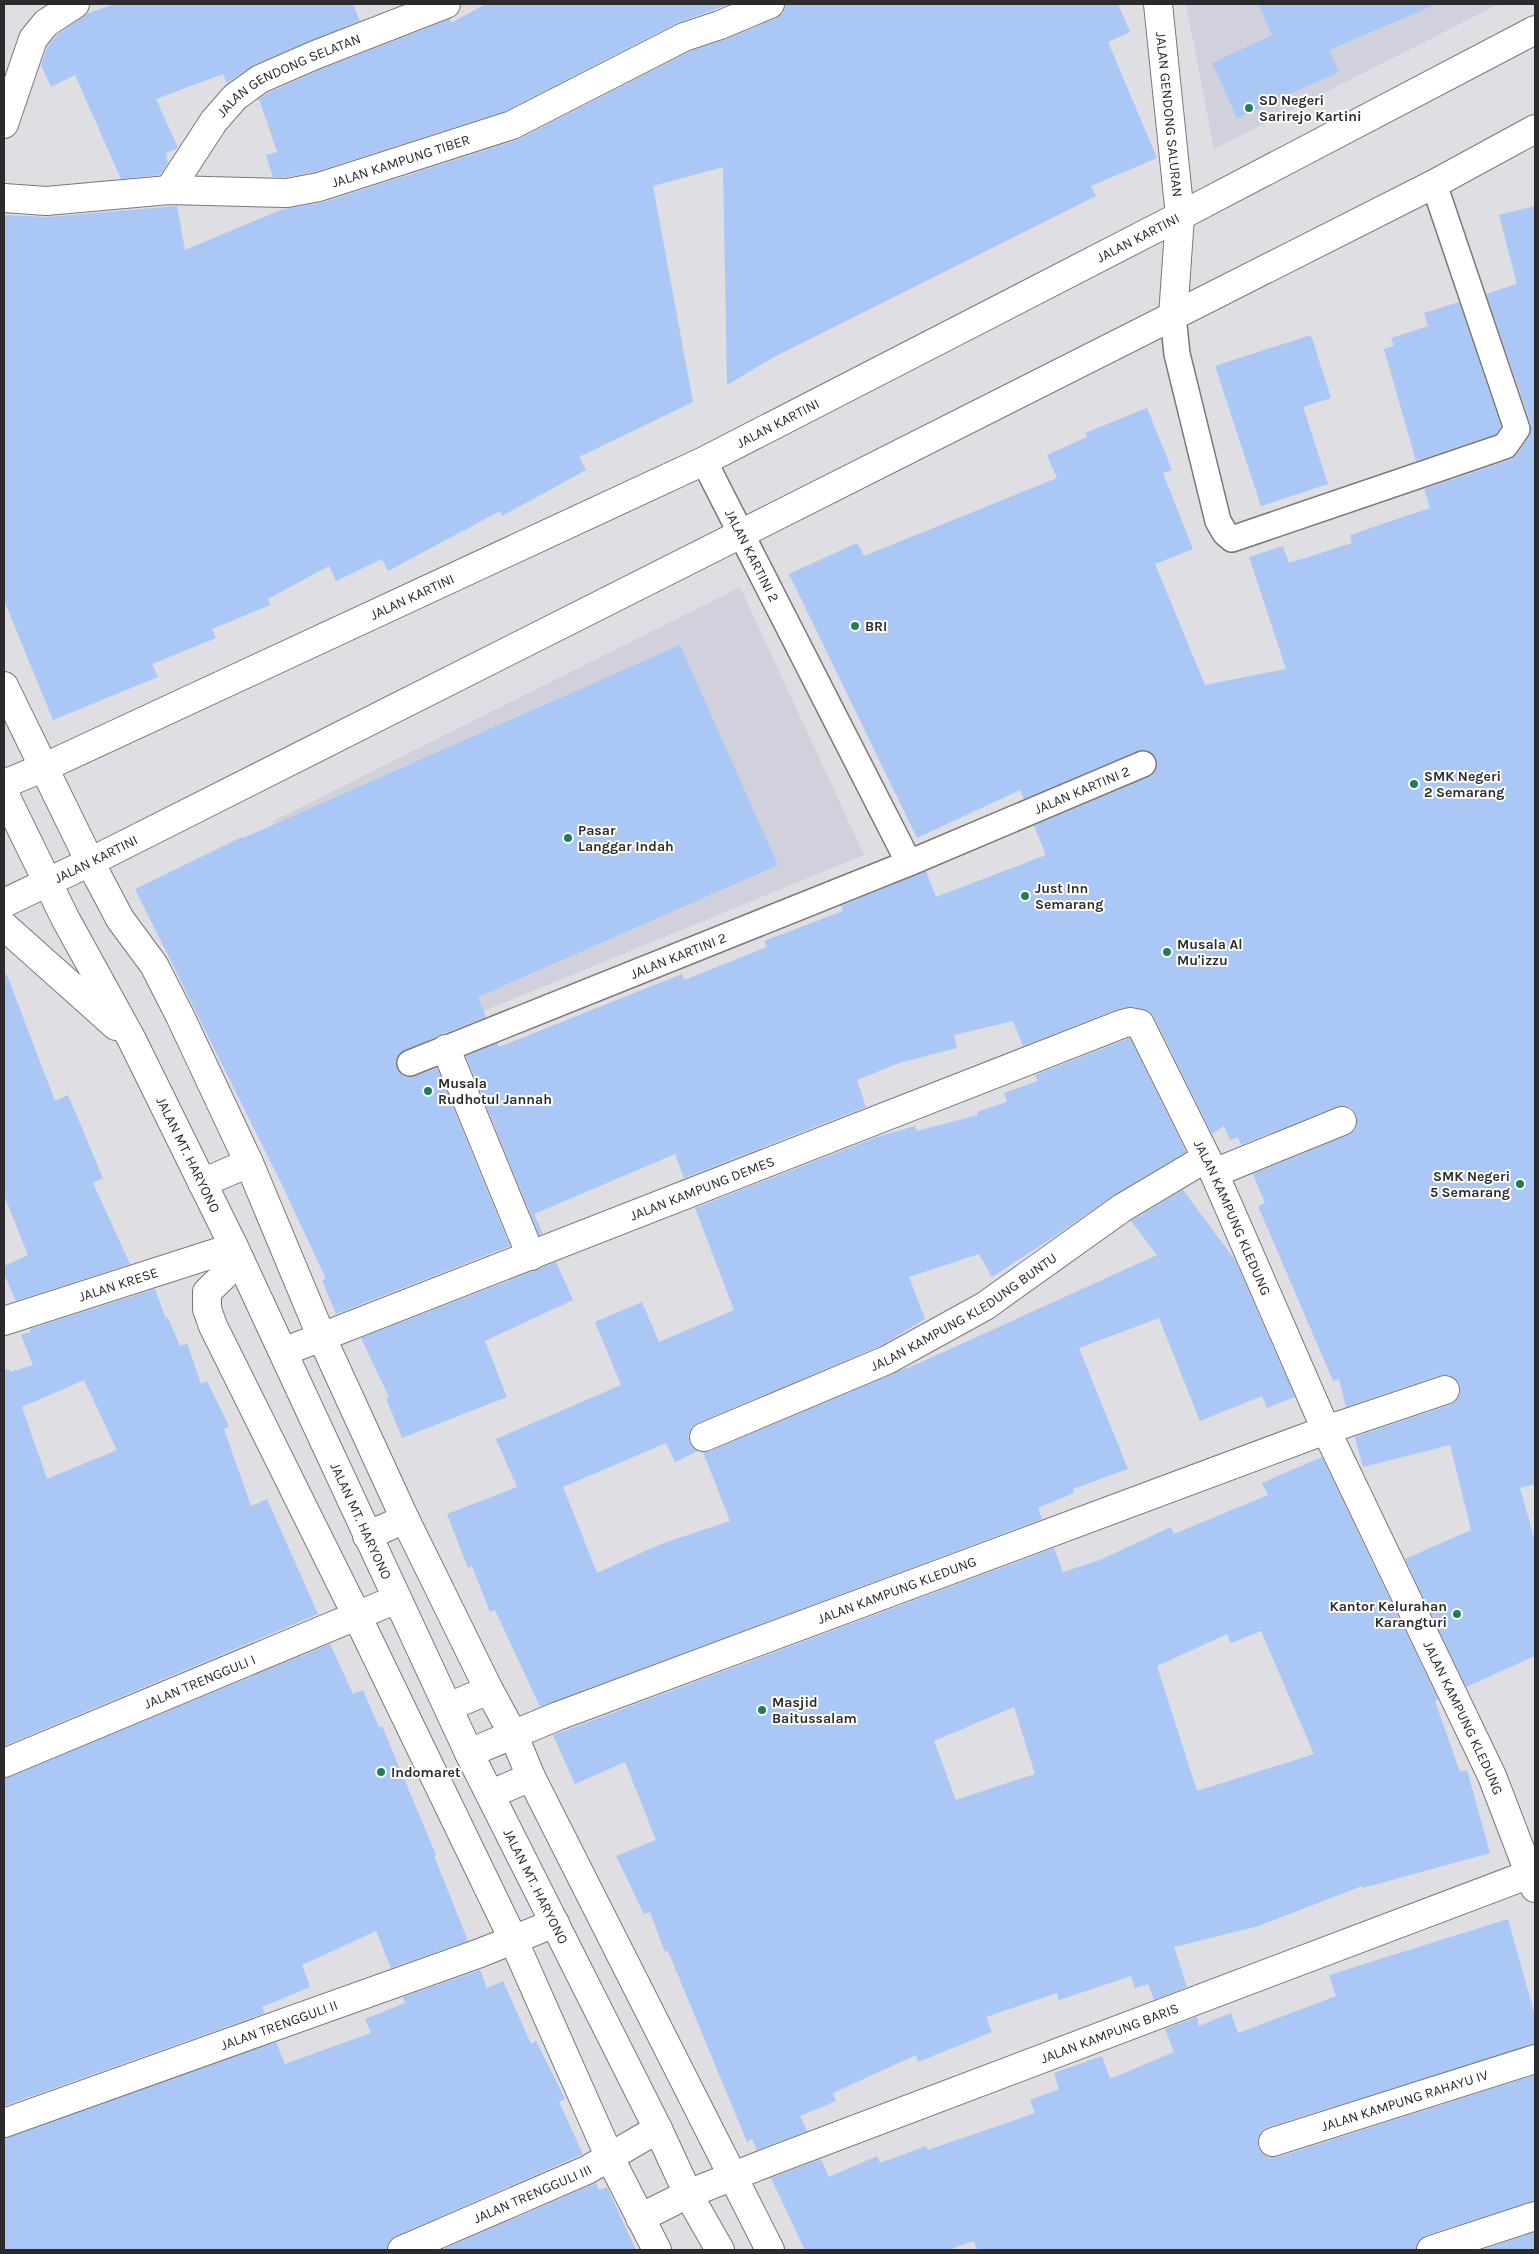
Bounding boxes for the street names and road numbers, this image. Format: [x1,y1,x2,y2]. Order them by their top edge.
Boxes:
street label: JALAN GENDONG SELATAN [214,30,363,121]
street label: JALAN GENDONG SALURAN [1152,31,1186,198]
street label: JALAN KAMPUNG TIBER [329,131,472,191]
street label: JALAN KARTINI [1094,210,1182,266]
street label: JALAN KARTINI [734,395,822,452]
street label: JALAN KARTINI 2 [721,506,783,605]
street label: JALAN KARTINI [367,570,457,624]
street label: JALAN KARTINI 2 [1032,763,1132,818]
street label: JALAN KARTINI [52,831,141,887]
street label: JALAN KARTINI 2 [628,929,729,983]
street label: JALAN MT. HARYONO [152,1094,224,1216]
street label: JALAN KAMPUNG KLEDUNG [1190,1137,1274,1298]
street label: JALAN KAMPUNG DEMES [628,1153,777,1225]
street label: JALAN KAMPUNG KLEDUNG BUNTU [868,1249,1060,1375]
street label: JALAN KRESE [77,1264,160,1305]
street label: JALAN MT. HARYONO [326,1460,395,1582]
street label: JALAN KAMPUNG KLEDUNG [815,1553,979,1628]
street label: JALAN KAMPUNG KLEDUNG [1419,1638,1506,1797]
street label: JALAN TRENGGULI I [142,1651,258,1713]
street label: JALAN MT. HARYONO [499,1826,572,1947]
street label: JALAN TRENGGULI II [218,1997,340,2054]
street label: JALAN KAMPUNG BARIS [1038,2000,1181,2067]
street label: JALAN KAMPUNG RAHAYU IV [1319,2066,1490,2135]
street label: JALAN TRENGGULI III [471,2161,595,2227]

